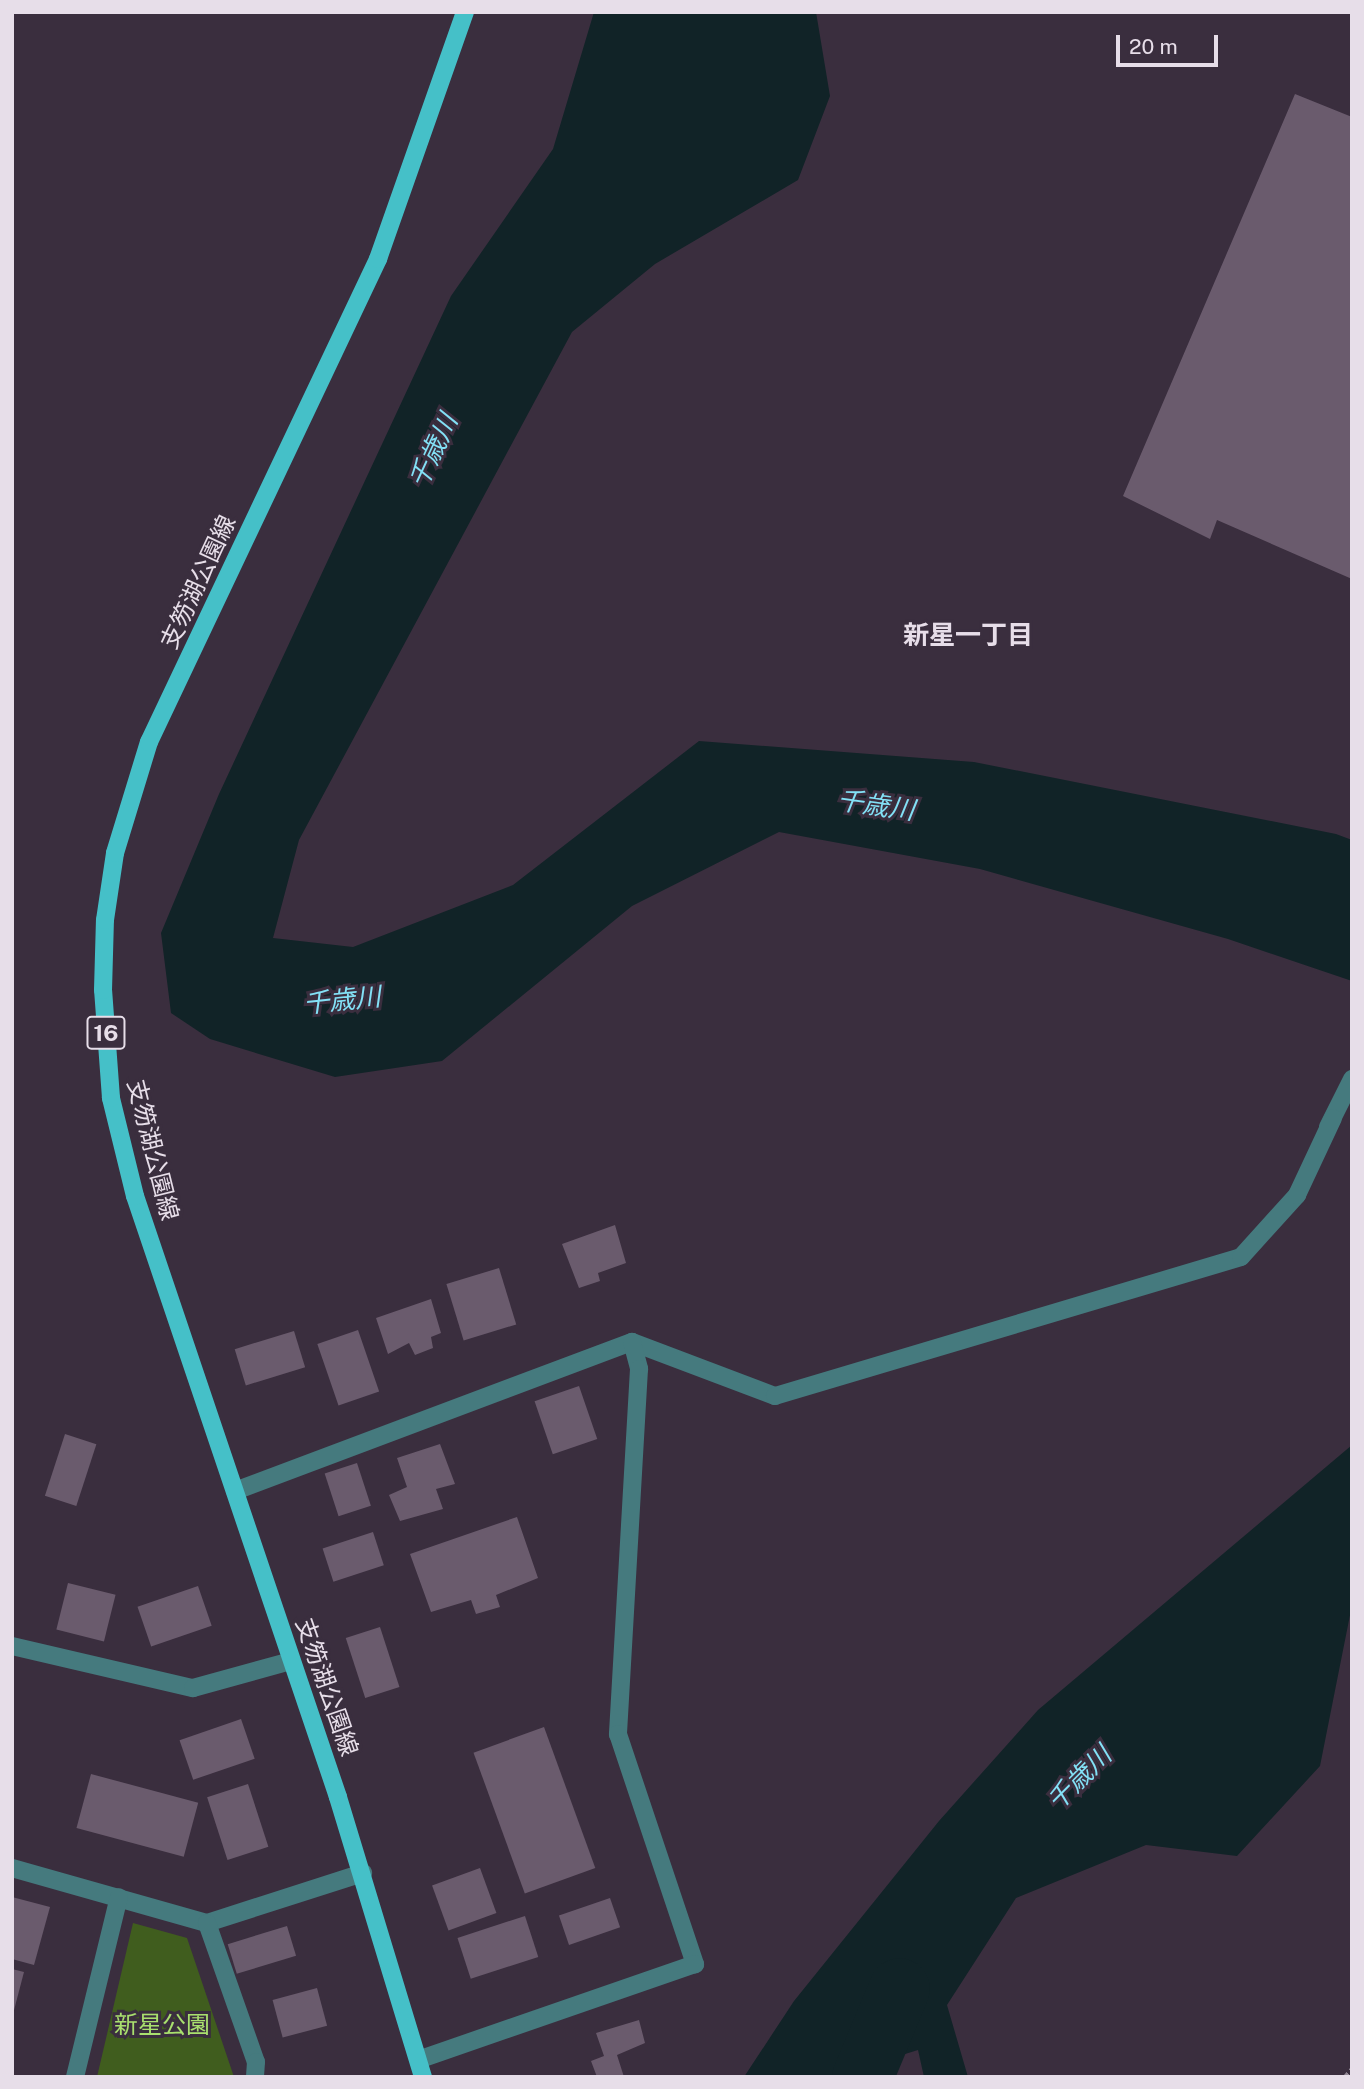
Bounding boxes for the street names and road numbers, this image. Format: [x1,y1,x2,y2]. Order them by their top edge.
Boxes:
street label: 支笏湖公園線 [155,511,241,653]
road number: 16 [85,1014,127,1052]
street label: 支笏湖公園線 [122,1077,184,1223]
street label: 支笏湖公園線 [290,1614,364,1760]

